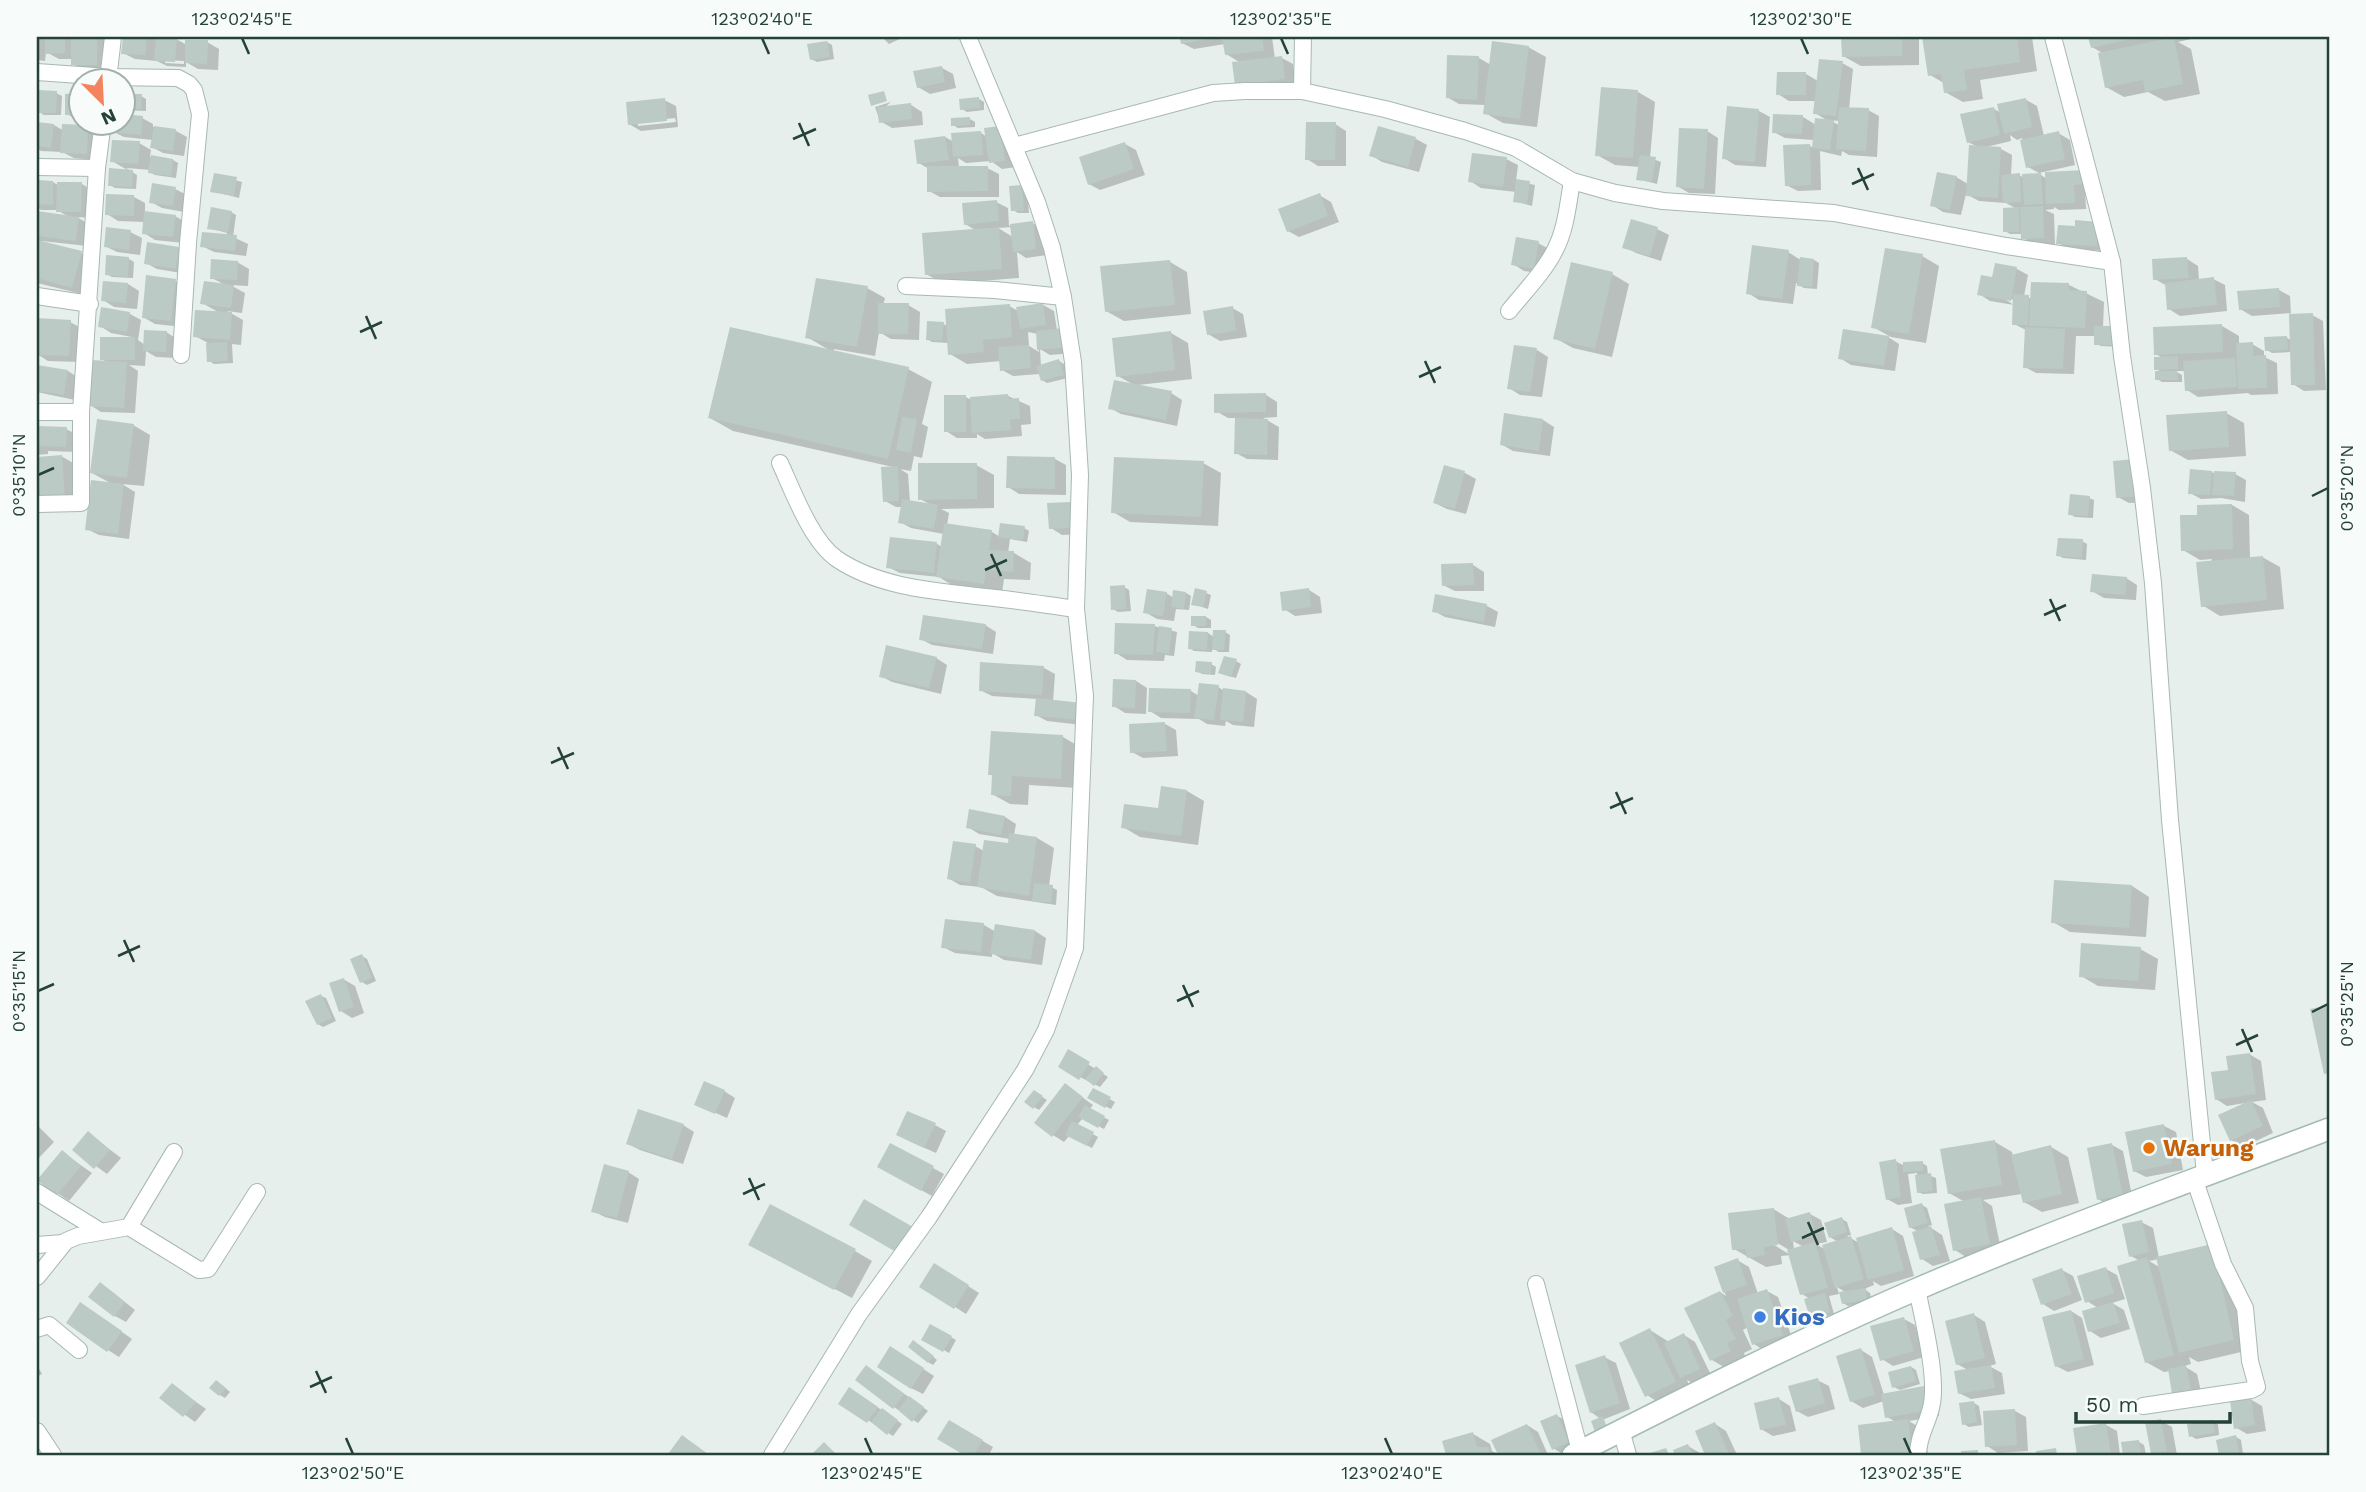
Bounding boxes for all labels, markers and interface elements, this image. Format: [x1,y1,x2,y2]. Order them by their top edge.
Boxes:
text: 123°02'45"E [192,8,292,29]
text: 123°02'40"E [711,8,813,29]
text: 123°02'35"E [1230,8,1332,29]
text: 123°02'30"E [1750,8,1852,29]
north arrow [66,66,136,136]
text: N [98,104,120,130]
text: 0°35'10"N [8,433,29,517]
text: 0°35'20"N [2336,445,2357,531]
text: 0°35'15"N [8,950,29,1032]
text: 0°35'25"N [2336,961,2357,1047]
place label: Warung [2163,1134,2254,1162]
marker: Warung [2141,1140,2157,1156]
place label: Kios [1774,1303,1825,1331]
marker: Kios [1752,1309,1768,1325]
scale bar [2076,1380,2230,1424]
text: 50 m [2086,1392,2138,1417]
text: 123°02'50"E [302,1462,404,1483]
text: 123°02'45"E [822,1462,922,1483]
text: 123°02'40"E [1341,1462,1443,1483]
text: 123°02'35"E [1860,1462,1962,1483]

